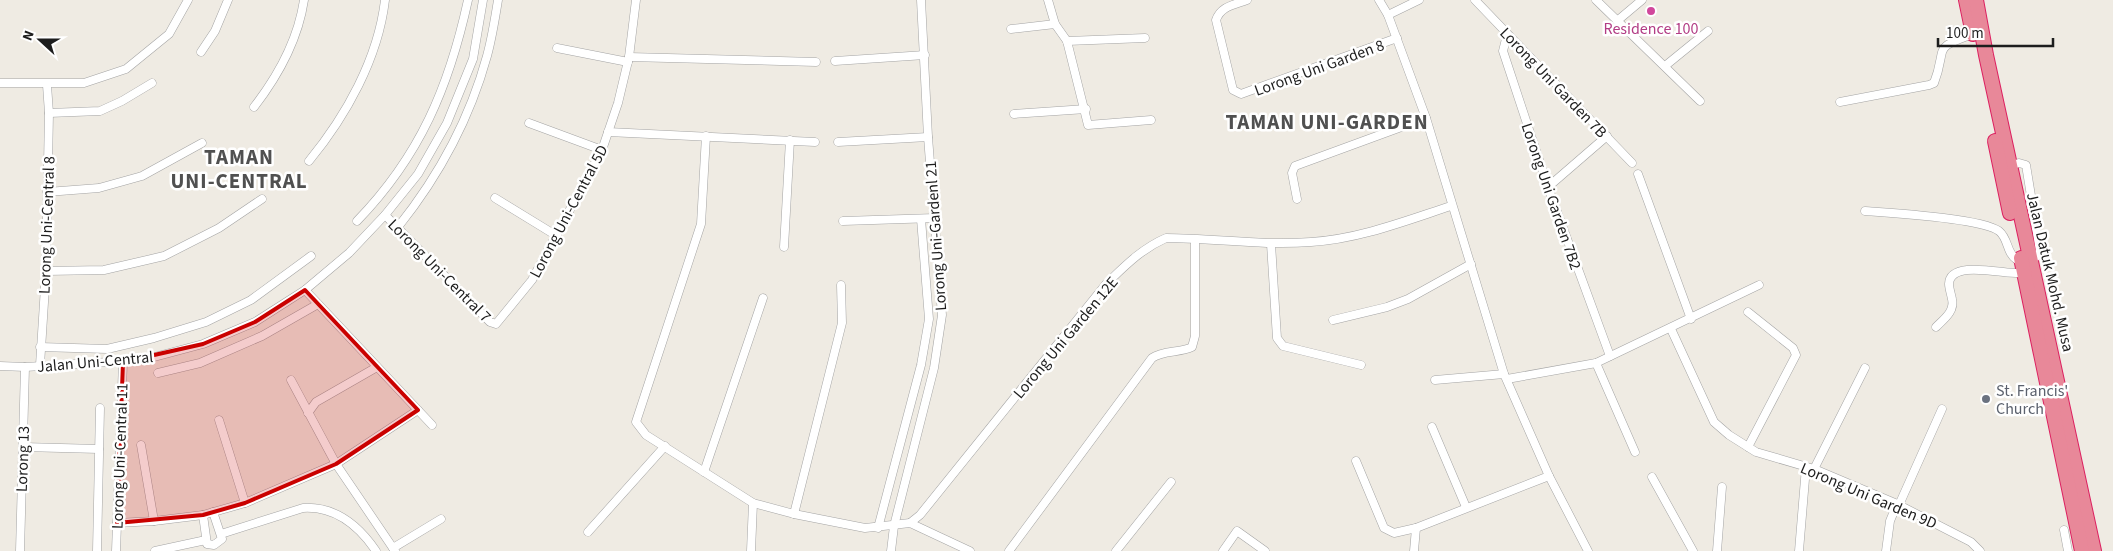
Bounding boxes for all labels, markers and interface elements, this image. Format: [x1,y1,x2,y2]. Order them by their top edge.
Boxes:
marker: Residence 100 [1645,5,1657,17]
north arrow [15,15,65,65]
scale bar [1938,15,2053,47]
place label: Residence 100 [1603,18,1699,40]
street label: Lorong Uni Garden 7B [1495,23,1612,143]
text: 100 m [1946,23,1984,44]
text: N [18,28,40,44]
street label: Lorong Uni Garden 8 [1251,34,1387,102]
district label: TAMAN UNI-GARDEN [1225,107,1429,137]
street label: Lorong Uni Garden 7B2 [1516,120,1587,273]
street label: Lorong Uni-Central 5D [524,141,613,282]
district label: TAMAN UNI-CENTRAL [170,142,308,196]
street label: Lorong Uni-Central 8 [34,156,60,294]
street label: Lorong Uni-Gardenl 21 [920,160,952,312]
street label: Jalan Datuk Mohd. Musa [2021,190,2079,354]
street label: Lorong Uni-Central 7 [383,214,496,327]
street label: Lorong Uni Garden 12E [1008,272,1123,403]
street label: Jalan Uni-Central [36,346,154,378]
place label: St. Francis' Church [1996,380,2068,420]
street label: Lorong Uni-Central 11 [106,383,134,529]
marker: St. Francis' Church [1980,393,1992,405]
street label: Lorong 13 [11,426,35,493]
street label: Lorong Uni Garden 9D [1797,457,1940,535]

